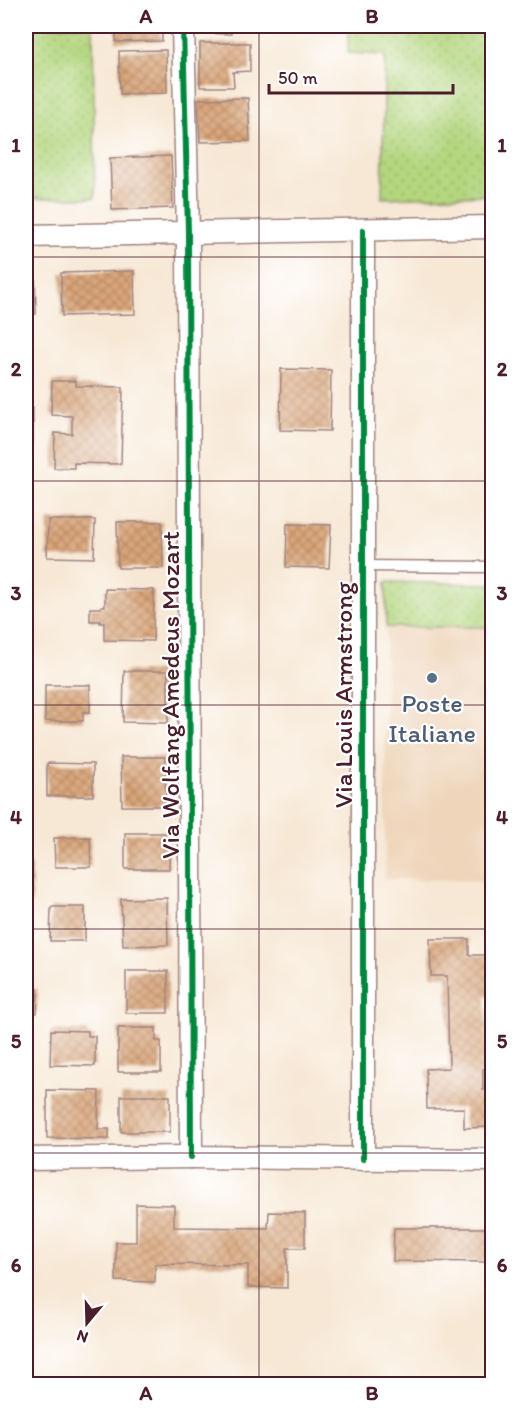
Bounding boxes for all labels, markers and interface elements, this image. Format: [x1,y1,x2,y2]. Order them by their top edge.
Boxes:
text: A [139,4,153,28]
text: B [366,4,379,28]
scale bar [269,57,454,95]
text: 50 m [278,67,318,89]
text: 1 [11,133,21,157]
text: 1 [497,133,507,157]
text: 2 [11,357,22,381]
text: 2 [497,357,508,381]
street label: Via Wolfang Amedeus Mozart [154,531,186,859]
text: 3 [11,581,22,605]
street label: Via Louis Armstrong [327,581,359,808]
text: 3 [497,581,508,605]
marker: Poste Italiane [425,671,439,685]
place label: Poste Italiane [388,687,476,749]
text: 4 [10,805,22,829]
text: 4 [496,805,508,829]
text: 5 [11,1029,22,1053]
text: 5 [497,1029,508,1053]
text: 6 [11,1253,22,1277]
text: 6 [497,1253,508,1277]
north arrow [57,1293,117,1353]
text: N [74,1326,90,1347]
text: A [139,1381,153,1405]
text: B [366,1381,379,1405]

